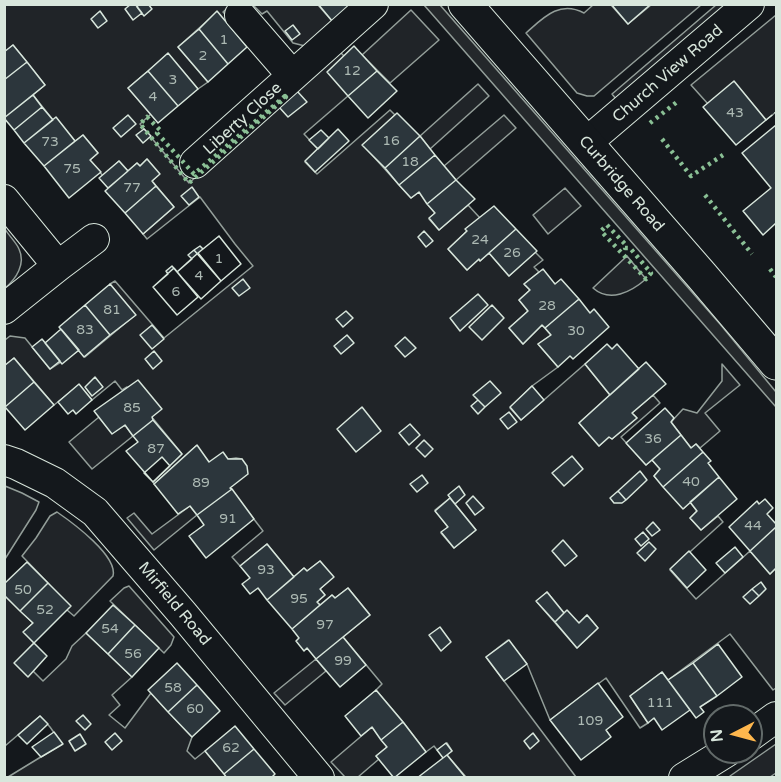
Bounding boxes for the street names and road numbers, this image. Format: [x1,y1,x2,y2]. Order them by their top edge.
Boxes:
street label: Church View Road [609,21,727,127]
street label: Liberty Close [200,79,286,159]
street label: Curbridge Road [574,132,668,236]
street label: Mirfield Road [134,558,214,650]

